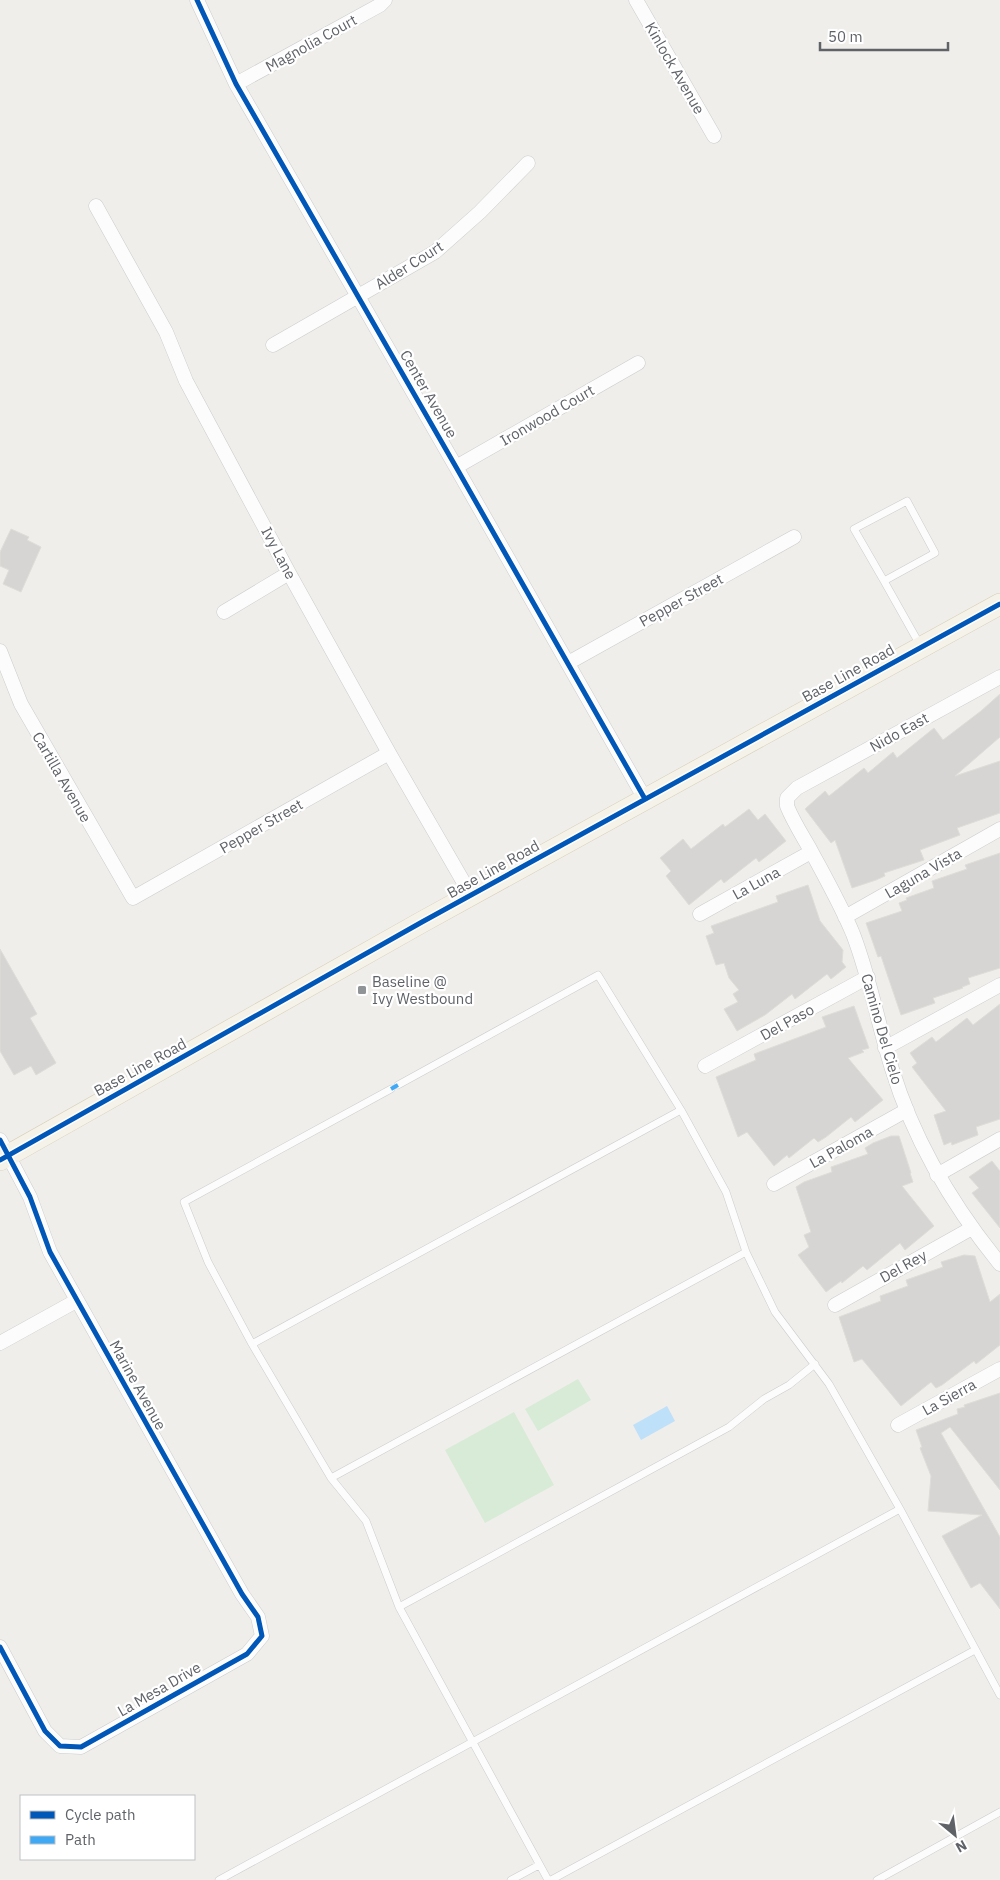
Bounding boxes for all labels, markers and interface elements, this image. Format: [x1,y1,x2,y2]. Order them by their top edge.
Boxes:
street label: Magnolia Court [262,10,360,76]
street label: Kinlock Avenue [641,19,709,117]
scale bar [820,20,948,52]
text: 50 m [828,27,863,46]
street label: Alder Court [371,237,447,293]
street label: Center Avenue [396,347,462,441]
street label: Ironwood Court [496,380,598,450]
street label: Ivy Lane [257,524,301,582]
street label: Pepper Street [636,569,726,631]
street label: Base Line Road [798,640,898,706]
street label: Nido East [866,708,932,756]
street label: Cartilla Avenue [28,728,96,826]
street label: Pepper Street [216,795,306,857]
street label: Base Line Road [443,836,543,902]
street label: Laguna Vista [881,843,965,903]
street label: La Luna [729,862,783,904]
street label: Camino Del Cielo [857,971,907,1087]
place label: Baseline @ Ivy Westbound [372,972,473,1008]
marker: Baseline @ Ivy Westbound [356,984,368,996]
street label: Del Paso [757,999,817,1045]
street label: Base Line Road [90,1034,190,1100]
street label: La Paloma [806,1122,876,1172]
street label: Del Rey [876,1245,930,1287]
street label: Marine Avenue [105,1337,171,1433]
street label: La Sierra [919,1374,979,1420]
street label: La Mesa Drive [114,1657,204,1721]
legend [20,1795,195,1860]
text: Cycle path [65,1805,136,1824]
north arrow [930,1810,980,1860]
text: Path [65,1830,96,1849]
text: N [953,1836,970,1857]

